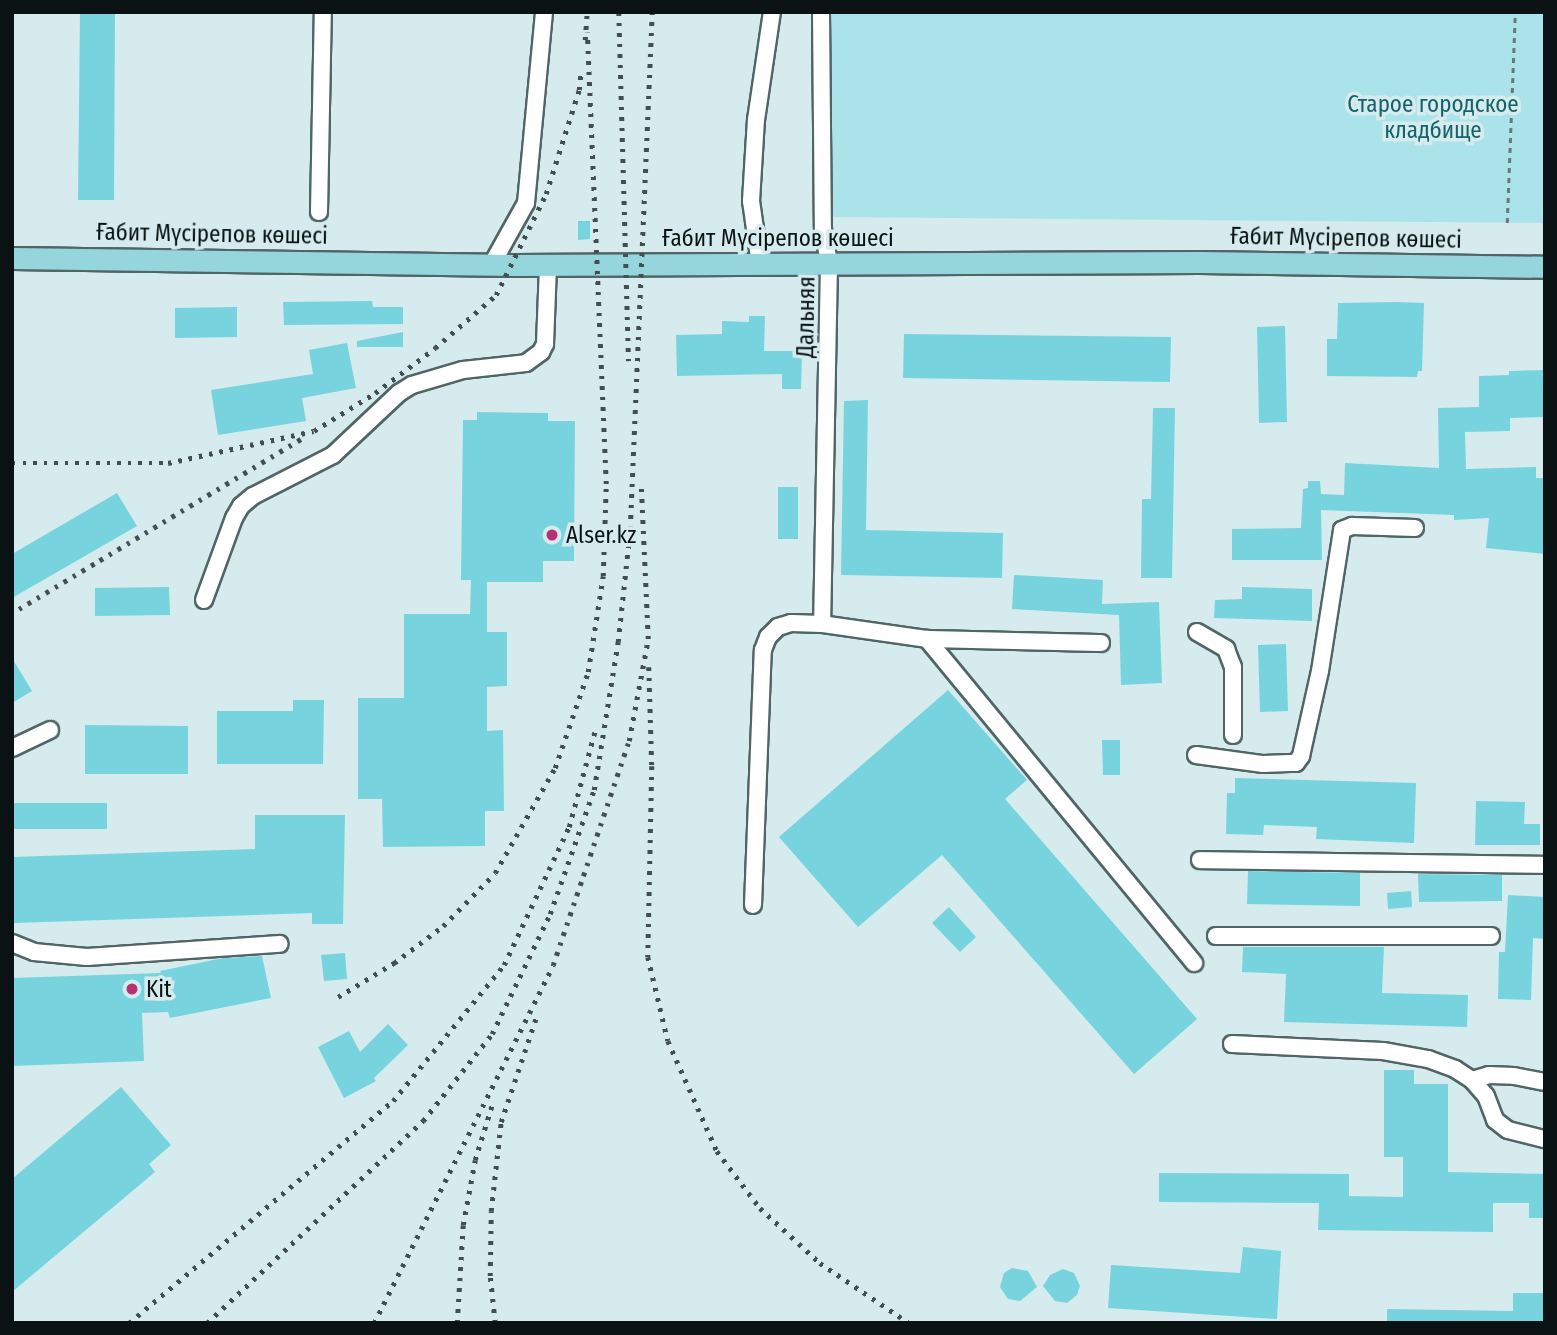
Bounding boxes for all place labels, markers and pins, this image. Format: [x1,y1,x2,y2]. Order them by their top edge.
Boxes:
place label: Alser.kz [566,521,636,549]
marker: Alser.kz [544,527,560,543]
place label: Kit [146,975,171,1003]
marker: Kit [124,981,140,997]

